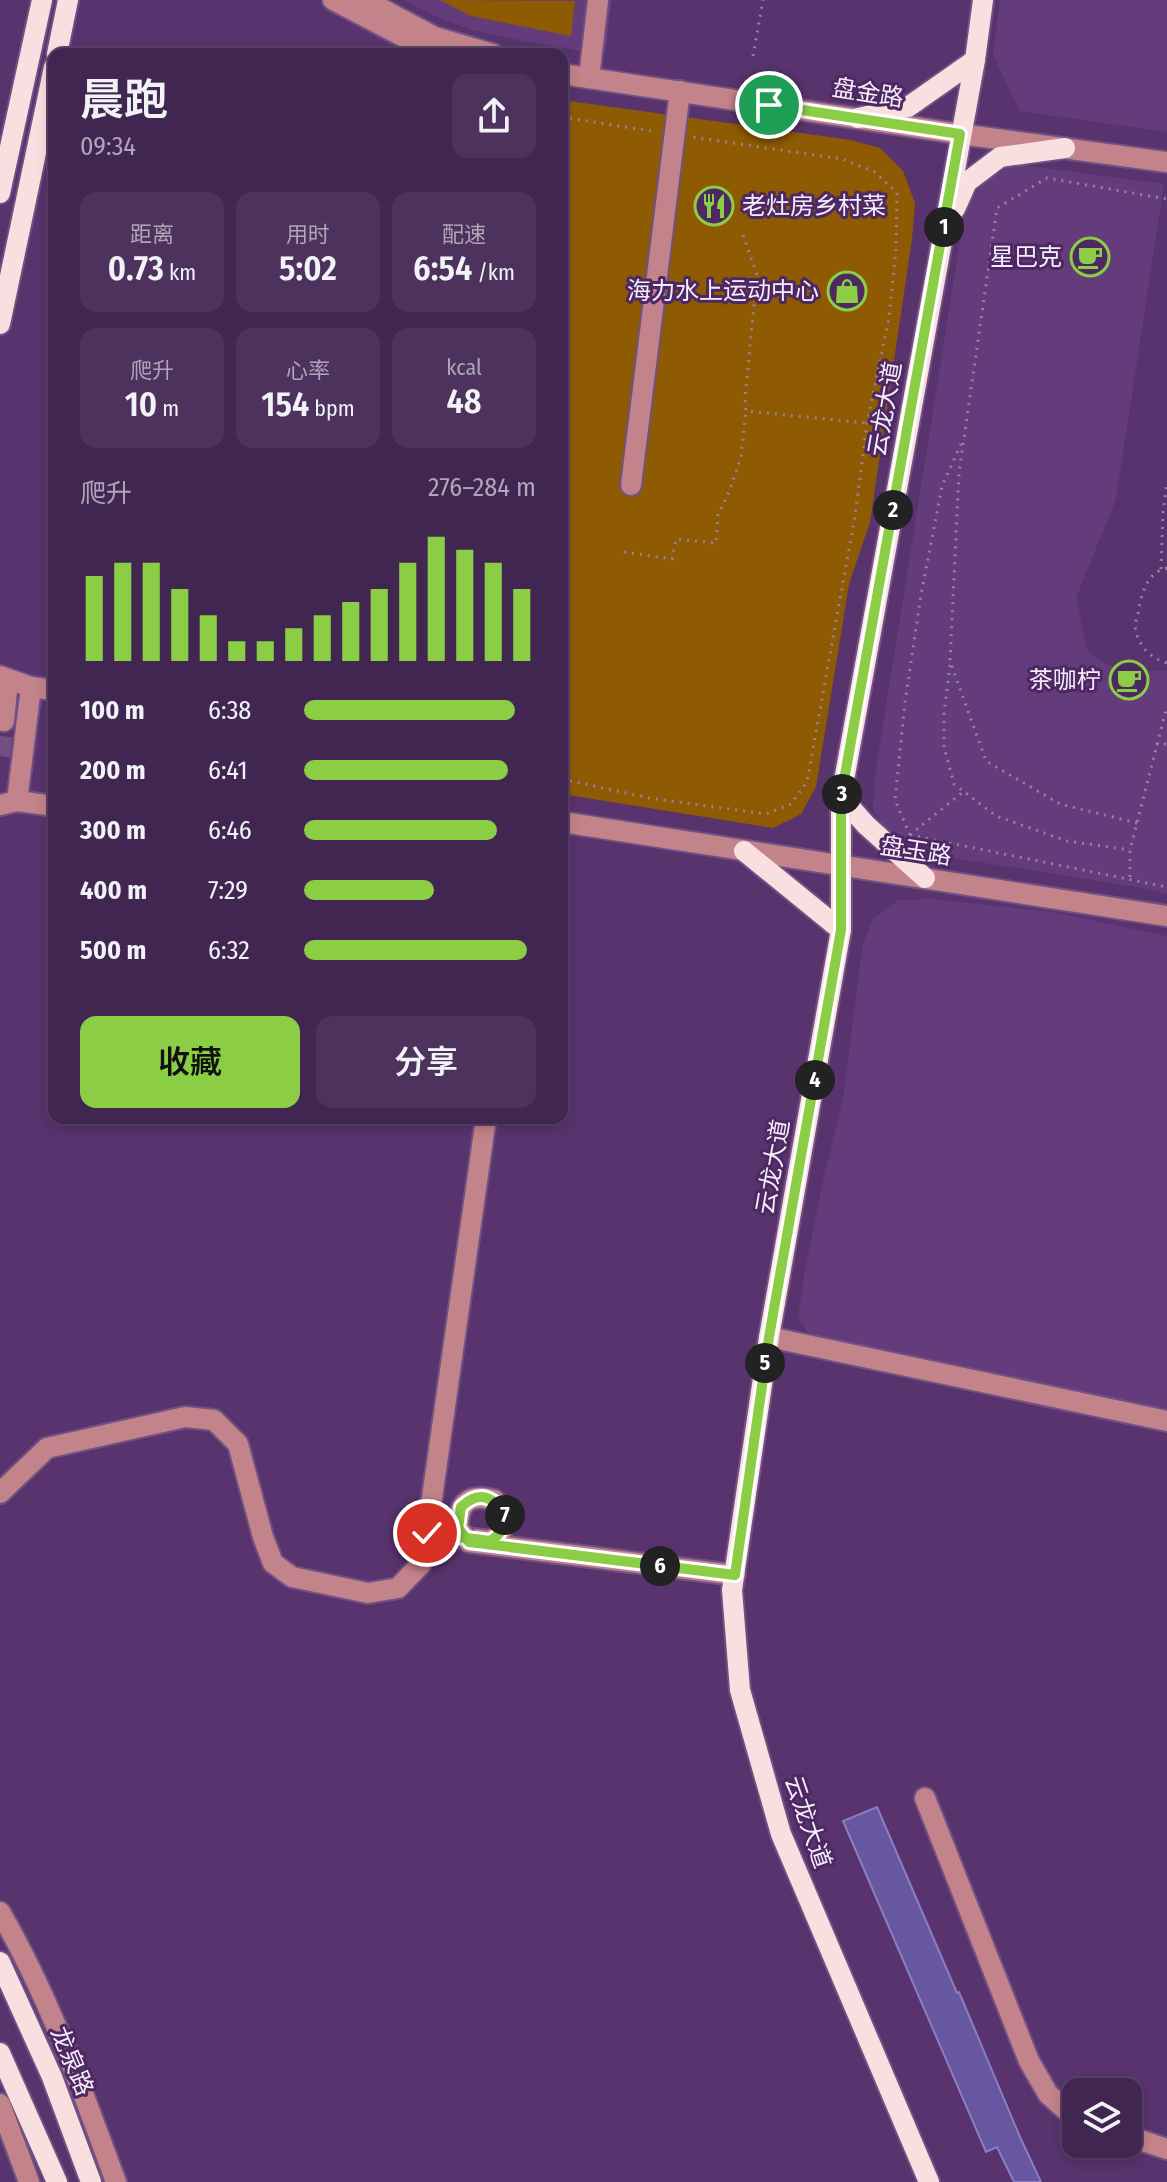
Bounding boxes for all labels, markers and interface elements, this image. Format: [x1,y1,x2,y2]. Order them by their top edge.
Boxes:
pin [735,71,803,139]
text: 晨跑 [80,74,168,127]
button: share [452,74,536,158]
street label: 盘金路 [830,74,906,112]
icon: arrive [747,83,791,127]
text: 09:34 [80,131,136,162]
restaurant icon: 老灶房乡村菜 [693,185,735,227]
place label: 老灶房乡村菜 [742,192,886,220]
pin: 1 [924,207,964,247]
text: 1 [939,213,949,240]
text: 距离 [130,221,174,248]
text: 用时 [286,221,330,248]
text: 配速 [442,221,486,248]
cafe icon: 星巴克 [1069,236,1111,278]
place label: 星巴克 [990,243,1062,271]
text: 0.73 [108,248,164,289]
text: 5:02 [279,248,337,289]
text: 6:54 [413,248,472,289]
text: km [164,259,196,286]
text: /km [472,259,515,286]
shop icon: 海力水上运动中心 [826,270,868,312]
place label: 海力水上运动中心 [627,277,819,305]
text: kcal [446,354,482,381]
text: 爬升 [130,357,174,384]
text: 心率 [286,357,330,384]
street label: 云龙大道 [863,359,907,459]
text: 48 [447,381,482,422]
text: 10 [125,384,157,425]
text: 154 [261,384,309,425]
text: m [157,395,179,422]
text: bpm [309,395,355,422]
text: 276–284 m [428,472,536,503]
text: 爬升 [80,478,132,509]
pin: 2 [873,490,913,530]
text: 2 [888,496,898,523]
cafe icon: 茶咖柠 [1108,659,1150,701]
place label: 茶咖柠 [1029,666,1101,694]
text: 100 m [80,695,145,726]
text: 6:38 [208,695,251,726]
text: 200 m [80,755,146,786]
text: 6:41 [208,755,248,786]
pin: 3 [822,774,862,814]
text: 3 [837,780,847,807]
text: 300 m [80,815,146,846]
text: 6:46 [208,815,252,846]
street label: 盘玉路 [878,832,954,870]
text: 400 m [80,875,147,906]
text: 7:29 [208,875,248,906]
text: 500 m [80,935,146,966]
text: 6:32 [208,935,250,966]
button: 收藏 [80,1016,300,1108]
button: 分享 [316,1016,536,1108]
pin: 4 [795,1060,835,1100]
text: 4 [809,1066,821,1093]
street label: 云龙大道 [751,1117,795,1217]
pin: 5 [745,1343,785,1383]
text: 5 [760,1349,770,1376]
pin: 7 [485,1495,525,1535]
pin [393,1499,461,1567]
text: 7 [500,1501,510,1528]
icon: check [405,1511,449,1555]
pin: 6 [640,1546,680,1586]
text: 6 [654,1552,666,1579]
street label: 云龙大道 [779,1772,837,1872]
street label: 龙泉路 [45,2022,99,2100]
map controls [1062,2078,1142,2158]
button: layers [1062,2078,1142,2158]

